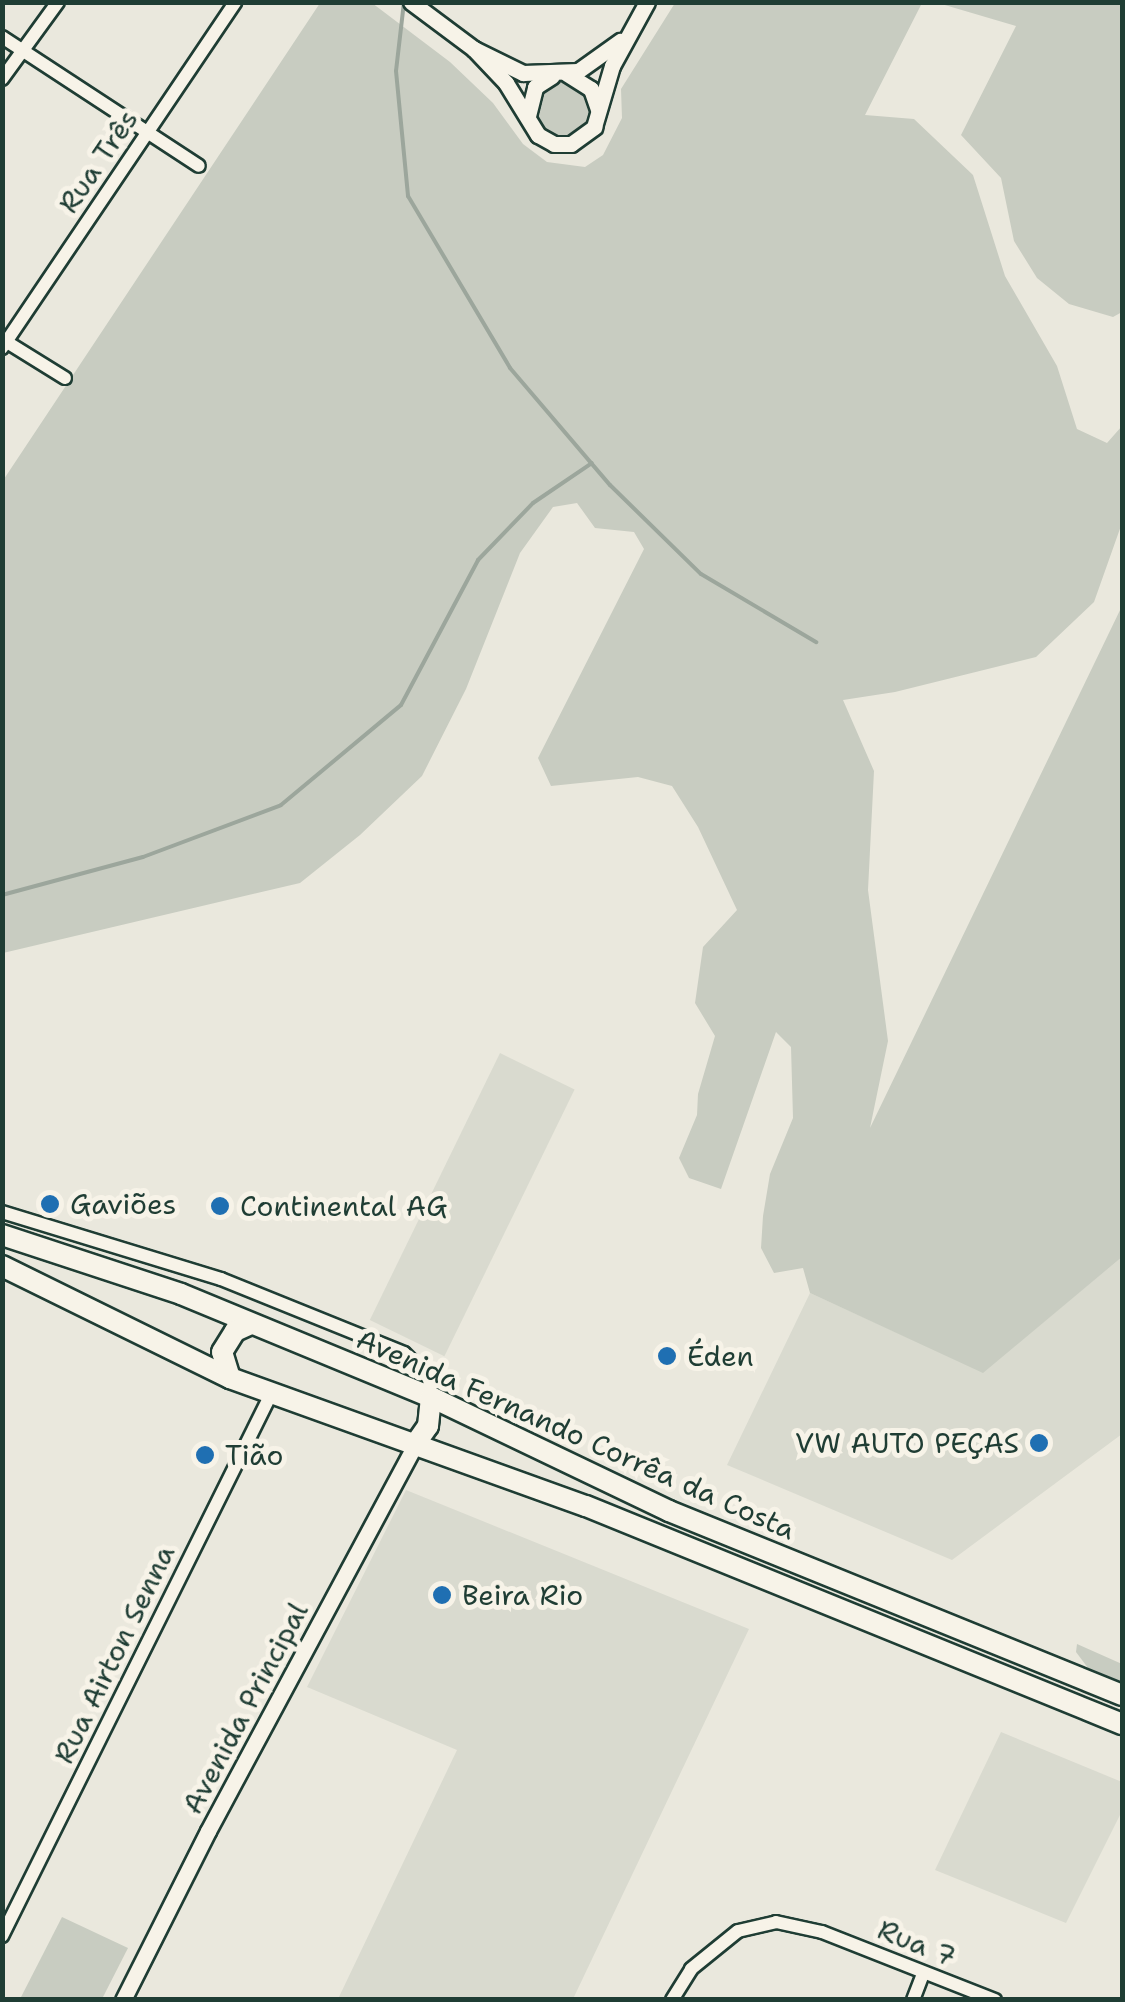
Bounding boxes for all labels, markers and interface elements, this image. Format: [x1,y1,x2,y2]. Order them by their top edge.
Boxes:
street label: Rua Três [51,103,145,219]
place label: Gaviões [70,1187,176,1221]
place label: Continental AG [240,1189,447,1223]
marker: Gaviões [39,1193,61,1215]
marker: Continental AG [209,1195,231,1217]
street label: Avenida Fernando Corrêa da Costa [351,1322,801,1546]
place label: Éden [687,1339,754,1373]
marker: Éden [656,1345,678,1367]
place label: VW AUTO PEÇAS [795,1426,1019,1460]
marker: VW AUTO PEÇAS [1028,1432,1050,1454]
place label: Tião [225,1438,283,1472]
marker: Tião [194,1444,216,1466]
street label: Rua Airton Senna [47,1539,181,1769]
place label: Beira Rio [462,1578,583,1612]
marker: Beira Rio [431,1584,453,1606]
street label: Avenida Principal [175,1597,315,1819]
street label: Rua 7 [873,1912,961,1974]

